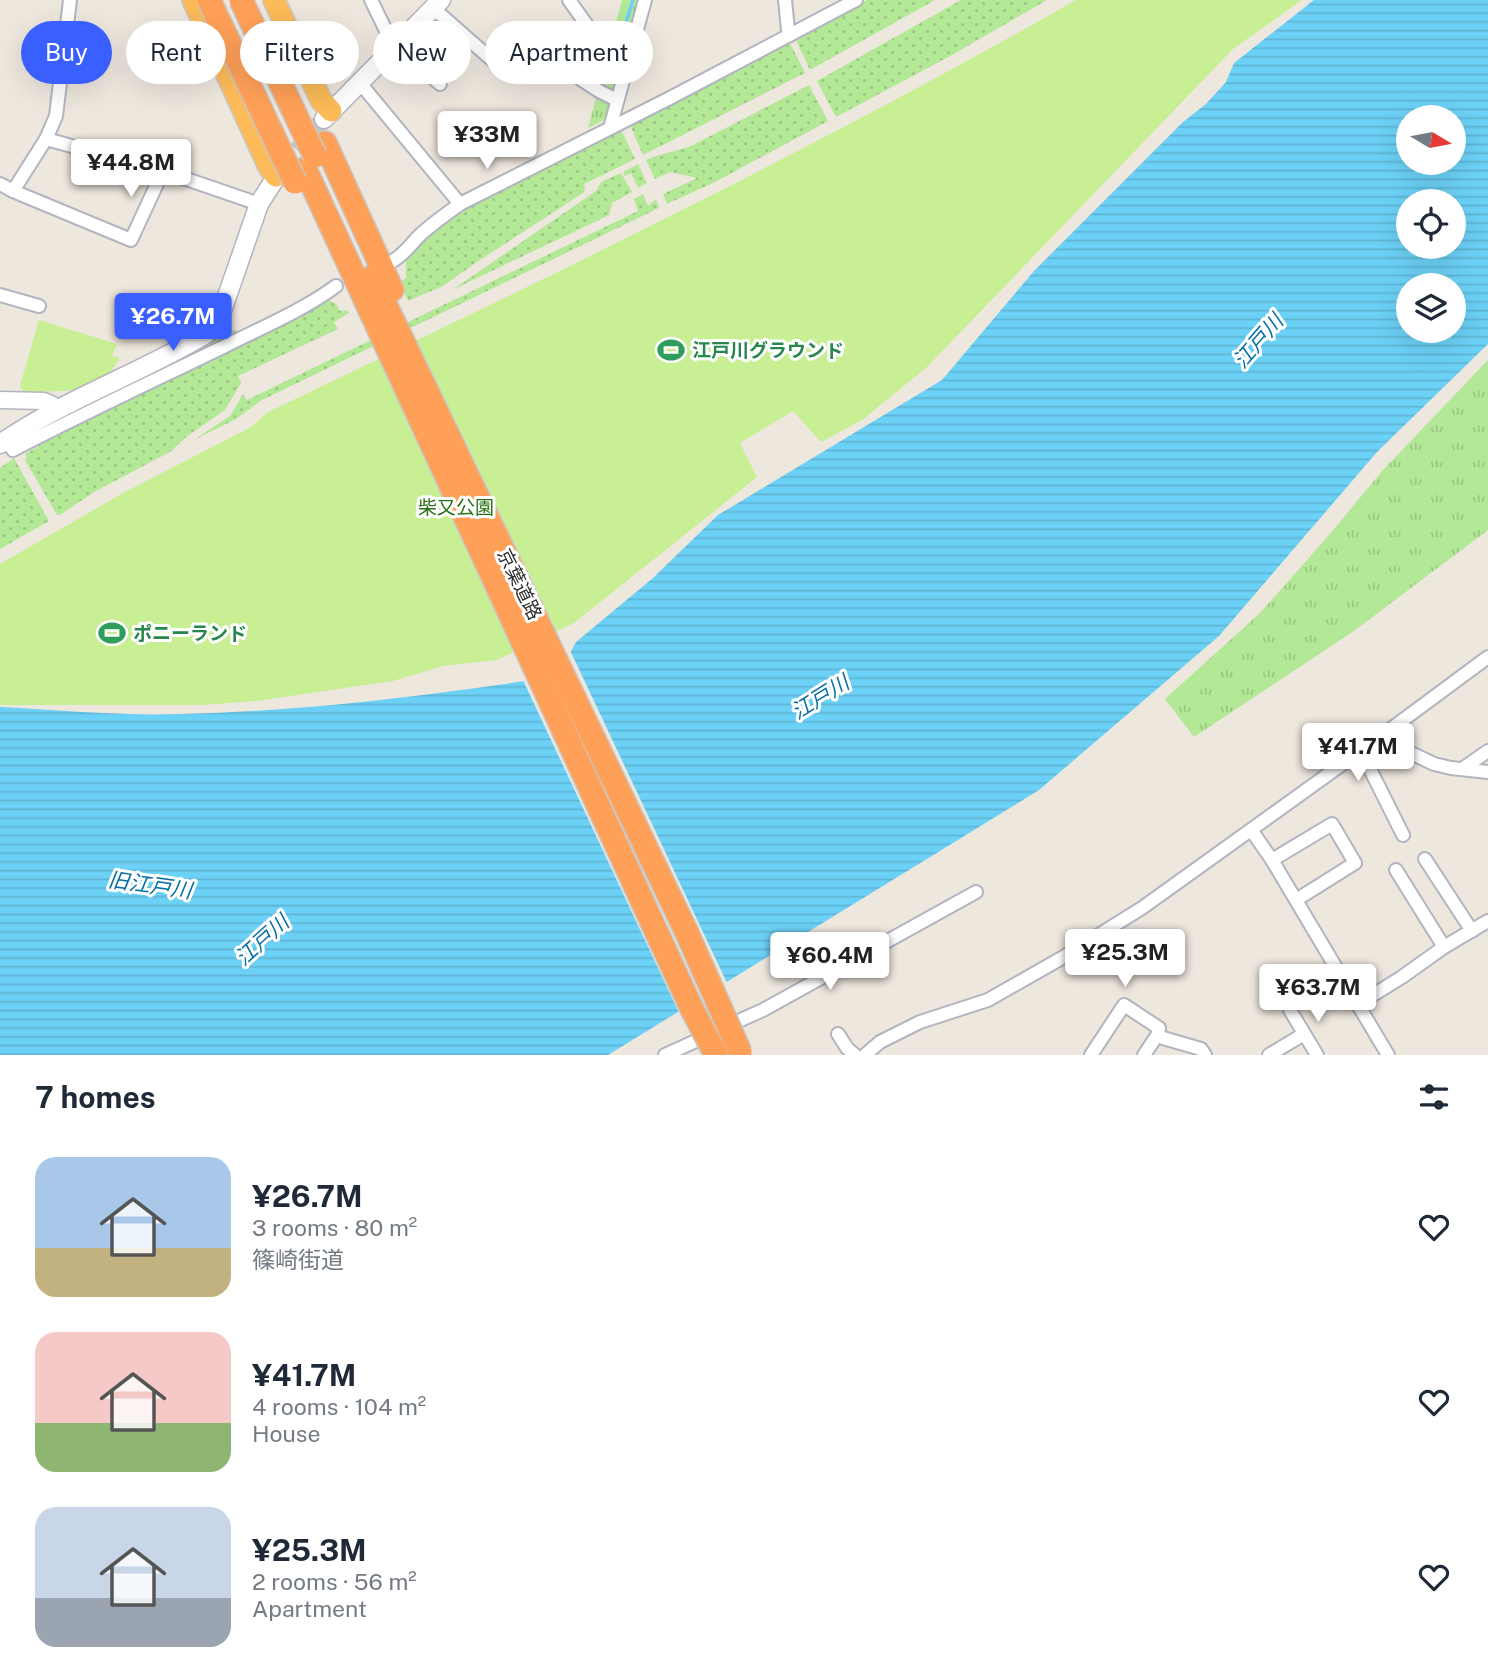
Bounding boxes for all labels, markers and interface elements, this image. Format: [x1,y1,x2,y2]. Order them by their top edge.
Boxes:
chip: Buy [21,21,112,84]
chip: Rent [126,21,226,84]
chip: Filters [240,21,359,84]
chip: New [373,21,471,84]
chip: Apartment [485,21,653,84]
north arrow [1396,105,1466,175]
map controls [1396,105,1466,343]
pin: ¥33M [446,111,528,171]
text: ¥33M [454,120,520,147]
pin: ¥44.8M [74,140,188,199]
text: ¥44.8M [87,148,175,175]
button: locate [1396,189,1466,259]
button: layers [1396,273,1466,343]
pin: ¥26.7M [116,294,230,353]
text: ¥26.7M [131,302,215,329]
water label: 江戸川 [1228,308,1289,373]
sports icon: 江戸川グラウンド [656,335,686,365]
place label: 江戸川グラウンド [692,339,844,361]
park label: 柴又公園 [418,496,494,518]
street label: 京葉道路 [493,545,547,623]
sports icon: ポニーランド [97,618,127,648]
place label: ポニーランド [133,622,247,644]
water label: 江戸川 [787,669,855,724]
pin: ¥41.7M [1301,724,1415,783]
text: ¥41.7M [1318,732,1398,759]
water label: 旧江戸川 [107,867,195,904]
water label: 江戸川 [230,908,295,970]
pin: ¥25.3M [1068,930,1182,989]
pin: ¥60.4M [773,932,887,992]
text: ¥25.3M [1081,938,1169,965]
text: ¥60.4M [786,941,874,968]
pin: ¥63.7M [1261,964,1375,1024]
text: ¥63.7M [1275,973,1361,1000]
icon: filters [1415,1078,1453,1116]
text: 7 homes [35,1079,156,1115]
text: ¥26.7M [252,1178,363,1214]
icon: home [91,1185,175,1269]
icon: heart [1415,1208,1453,1246]
text: 3 rooms · 80 m² [252,1214,417,1241]
text: 篠崎街道 [252,1246,344,1273]
text: ¥41.7M [252,1357,356,1393]
icon: home [91,1360,175,1444]
icon: heart [1415,1383,1453,1421]
text: 4 rooms · 104 m² [252,1393,426,1420]
text: House [252,1420,320,1447]
text: ¥25.3M [252,1532,367,1568]
icon: home [91,1535,175,1619]
icon: heart [1415,1558,1453,1596]
text: 2 rooms · 56 m² [252,1568,417,1595]
text: Apartment [252,1595,367,1622]

